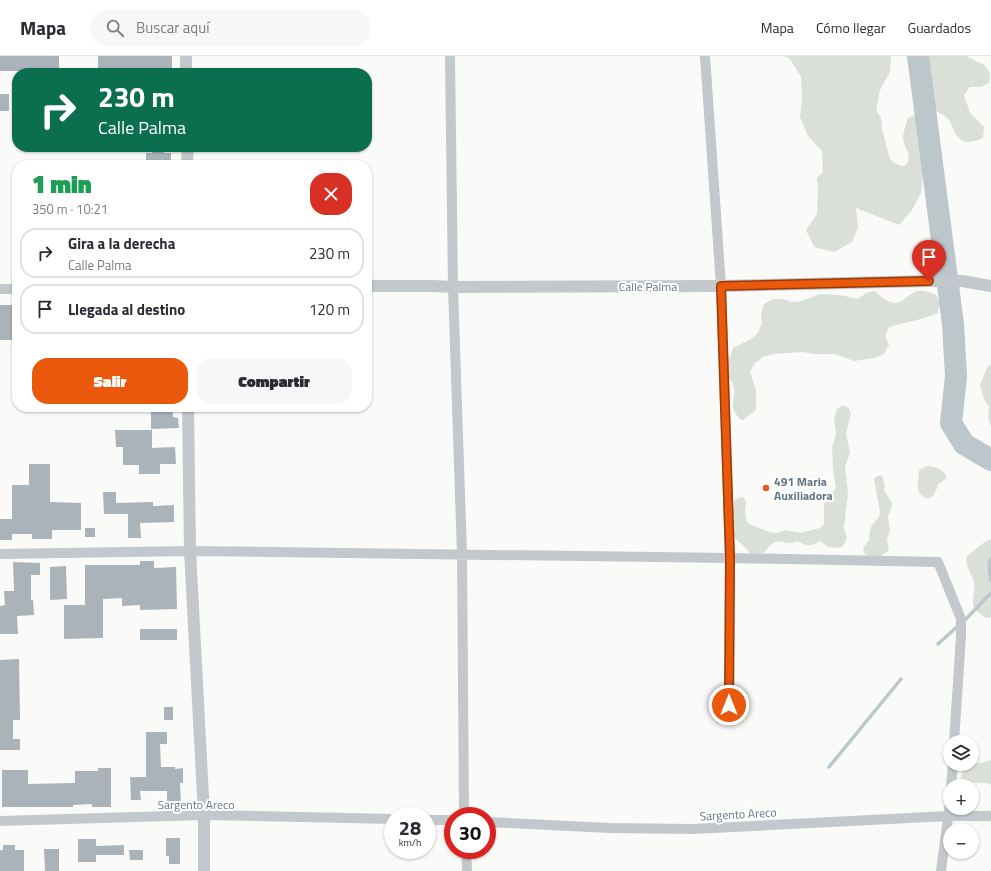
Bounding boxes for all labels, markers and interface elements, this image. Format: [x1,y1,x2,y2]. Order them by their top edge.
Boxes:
search box [90,10,370,46]
text: Mapa [20,13,66,42]
text: Buscar aquí [136,16,209,39]
icon: search [104,17,126,39]
text: Mapa [761,17,794,38]
text: Cómo llegar [816,17,886,38]
text: Guardados [908,17,971,38]
text: 230 m [98,75,175,118]
icon: right [32,84,84,136]
text: Calle Palma [98,114,186,141]
text: 1 min [32,166,92,202]
button: close [310,173,352,215]
text: 350 m · 10:21 [32,199,108,219]
text: Gira a la derecha [68,232,175,255]
pin [912,240,946,281]
icon: right [34,242,56,264]
text: 230 m [309,242,350,265]
icon: arrive [918,246,940,268]
text: Calle Palma [68,255,132,275]
street label: Calle Palma [619,277,677,296]
icon: arrive [34,298,56,320]
text: Llegada al destino [68,298,185,321]
text: 120 m [309,298,350,321]
button: Salir [32,358,188,404]
button: Compartir [196,358,352,404]
place label: 491 Maria Auxiliadora [774,472,833,505]
marker: 491 Maria Auxiliadora [761,483,771,493]
position arrow [708,684,750,726]
map controls [943,735,979,859]
button: layers [943,735,979,771]
button: + [943,779,979,815]
street label: Sargento Areco [157,795,235,814]
street label: Sargento Areco [699,802,777,826]
speed limit sign: 30 [444,807,496,859]
text: 28 [399,812,421,843]
button: − [943,823,979,859]
text: km/h [399,835,421,850]

